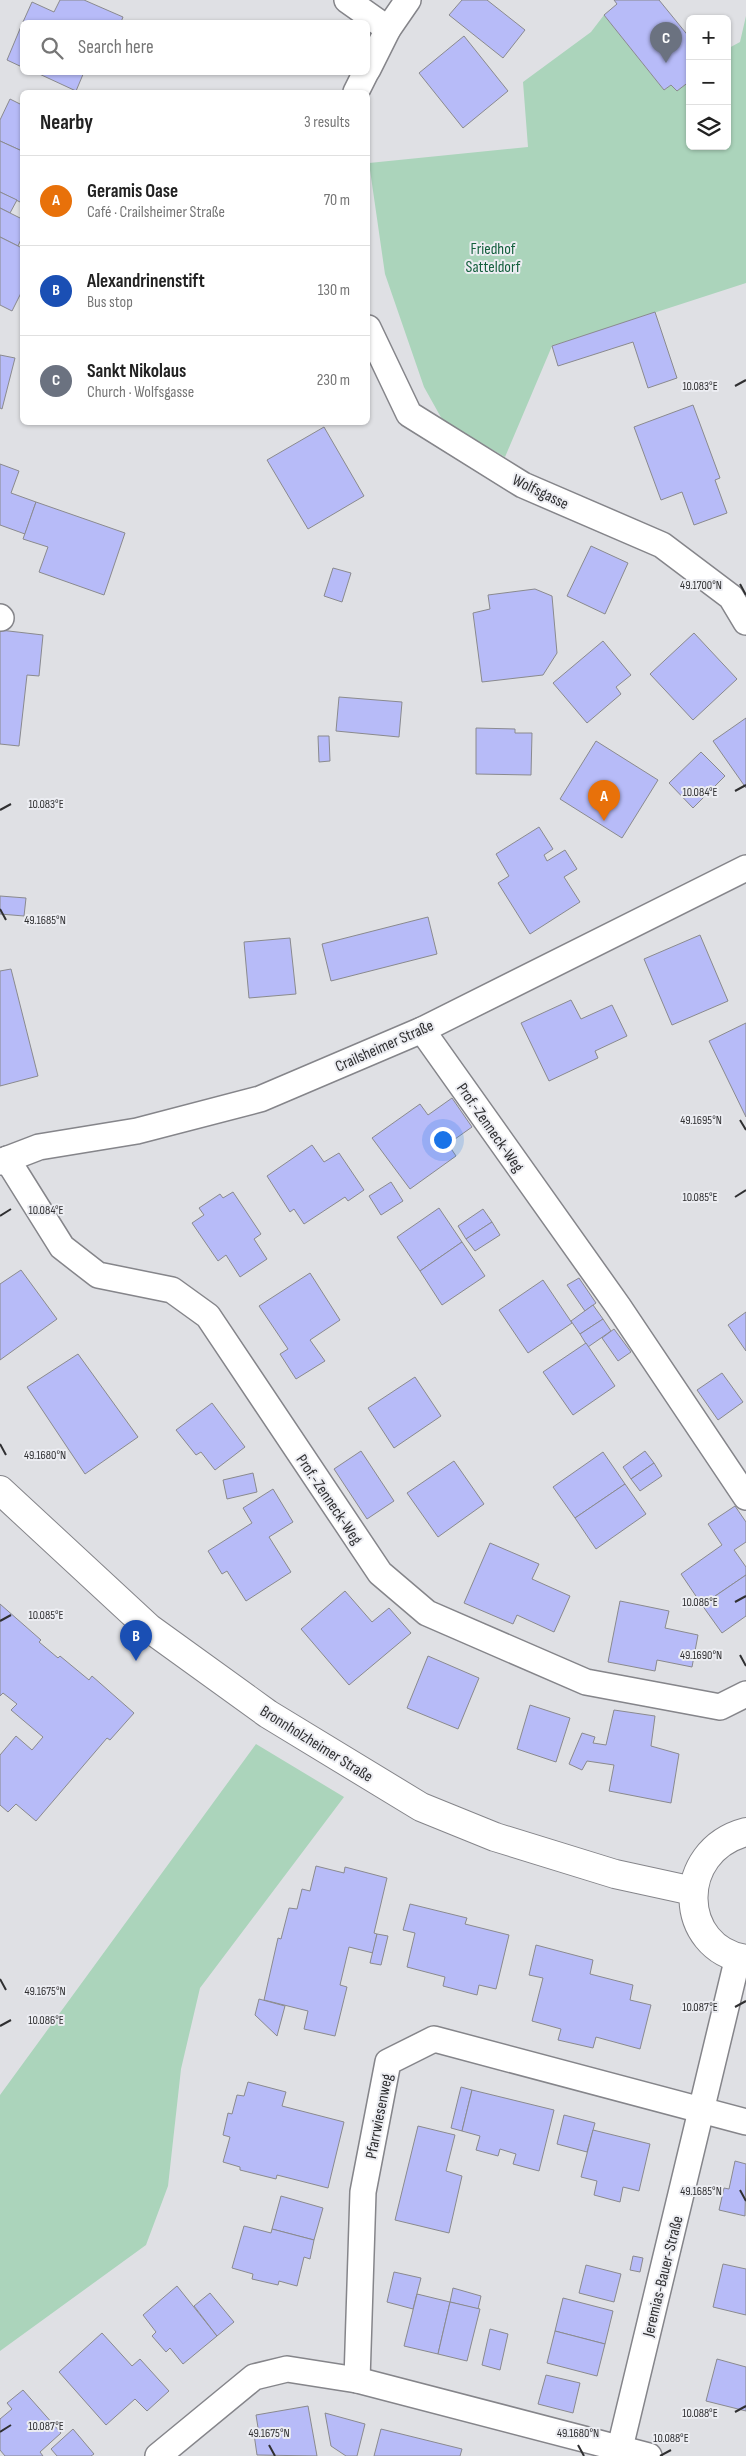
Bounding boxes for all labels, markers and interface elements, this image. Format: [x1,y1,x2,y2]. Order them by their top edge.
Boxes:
map controls [686,15,731,150]
button: + [686,15,731,60]
search box [20,20,370,75]
pin: C [650,22,682,63]
icon: search [38,34,66,62]
text: Search here [78,36,154,59]
button: − [686,60,731,105]
button: layers [686,105,731,150]
text: Nearby [40,110,93,135]
text: 3 results [304,113,350,132]
text: Geramis Oase [87,180,178,203]
text: A [52,191,60,210]
text: 70 m [324,191,350,210]
text: Café · Crailsheimer Straße [87,203,225,222]
park label: Friedhof Satteldorf [466,240,521,277]
text: Alexandrinenstift [87,270,205,293]
text: B [52,281,60,300]
text: 130 m [318,281,350,300]
text: Bus stop [87,293,133,312]
text: Sankt Nikolaus [87,360,186,383]
text: C [52,371,60,390]
text: 230 m [317,371,350,390]
text: 10.083°E [682,379,718,394]
text: Church · Wolfsgasse [87,383,194,402]
street label: Wolfsgasse [509,471,572,514]
text: 49.1700°N [680,578,722,593]
pin: A [588,780,620,821]
text: 10.084°E [682,785,718,800]
text: 10.083°E [28,797,64,812]
text: 49.1685°N [24,913,66,928]
street label: Crailsheimer Straße [333,1016,437,1076]
street label: Prof.-Zenneck-Weg [452,1080,527,1176]
text: 49.1695°N [680,1113,722,1128]
your location [430,1127,456,1153]
text: 10.085°E [682,1190,718,1205]
text: 10.084°E [28,1203,64,1218]
text: 49.1680°N [24,1448,66,1463]
street label: Prof.-Zenneck-Weg [292,1451,366,1548]
text: 10.086°E [682,1595,718,1610]
text: 10.085°E [28,1608,64,1623]
pin: B [120,1620,152,1661]
text: 49.1690°N [680,1648,722,1663]
street label: Bronnholzheimer Straße [256,1702,376,1787]
text: 49.1675°N [24,1984,66,1999]
text: 10.087°E [682,2000,718,2015]
text: 10.086°E [28,2013,64,2028]
street label: Pfarrwiesenweg [362,2072,397,2160]
text: 49.1685°N [680,2184,722,2199]
street label: Jeremias-Bauer-Straße [639,2214,688,2340]
text: 10.088°E [682,2406,718,2421]
text: 10.087°E [28,2419,64,2434]
text: 49.1675°N [248,2426,290,2441]
text: 49.1680°N [557,2426,599,2441]
text: 10.088°E [653,2431,689,2446]

